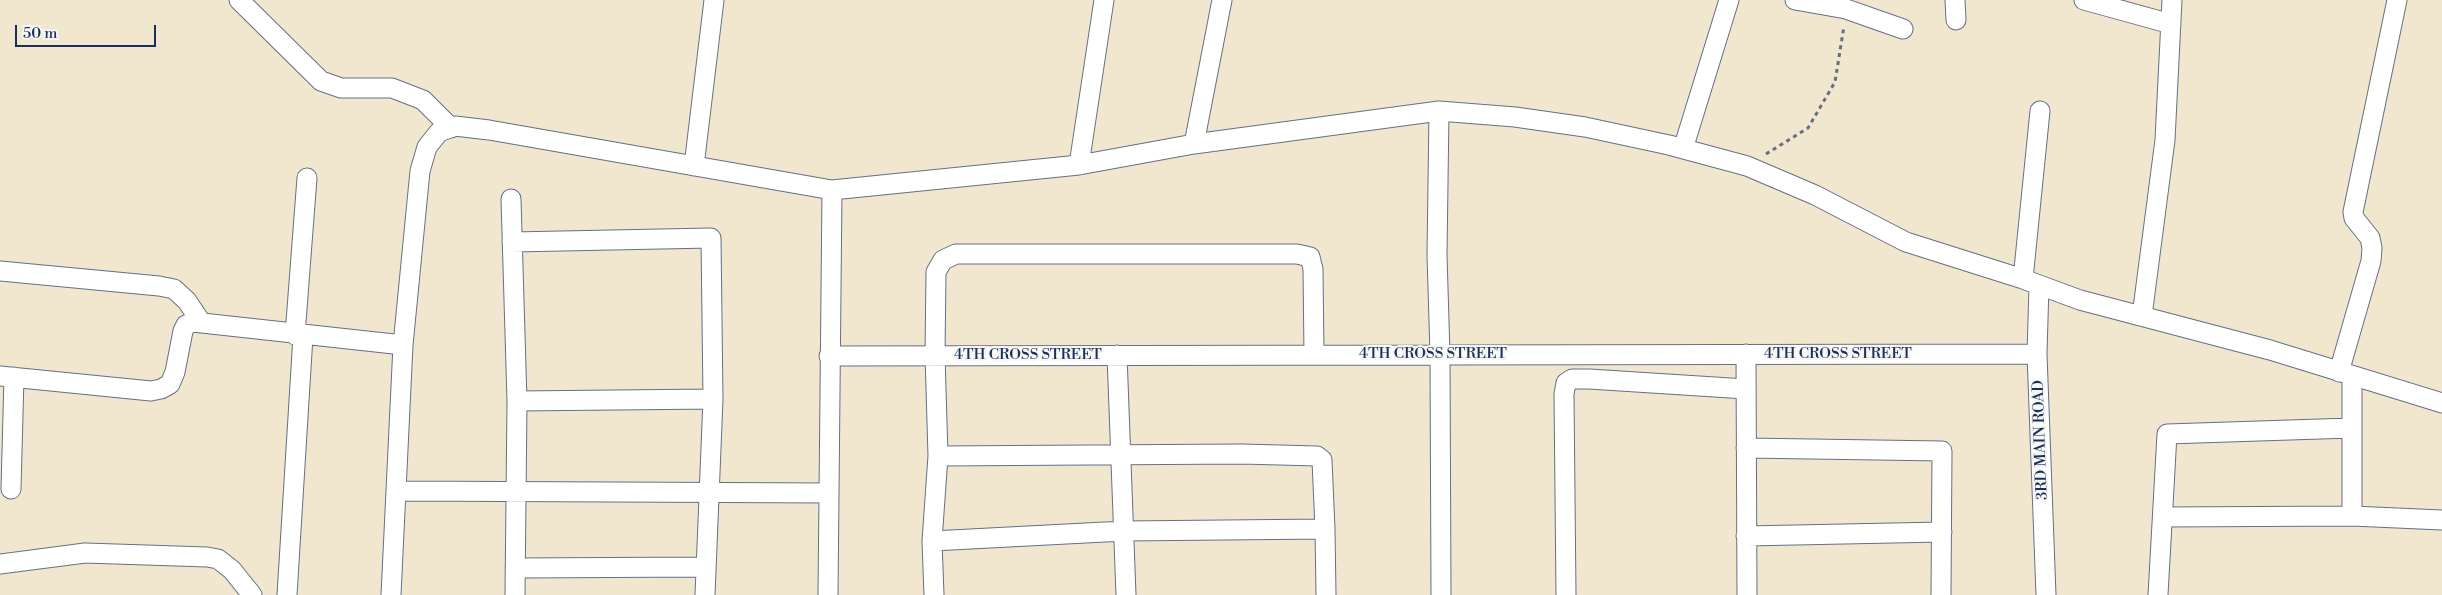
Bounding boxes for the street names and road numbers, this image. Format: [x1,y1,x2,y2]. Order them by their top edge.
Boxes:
street label: 4TH CROSS STREET [1359,345,1507,363]
street label: 4TH CROSS STREET [1764,345,1912,363]
street label: 4TH CROSS STREET [954,346,1102,364]
street label: 3RD MAIN ROAD [2030,380,2052,500]

